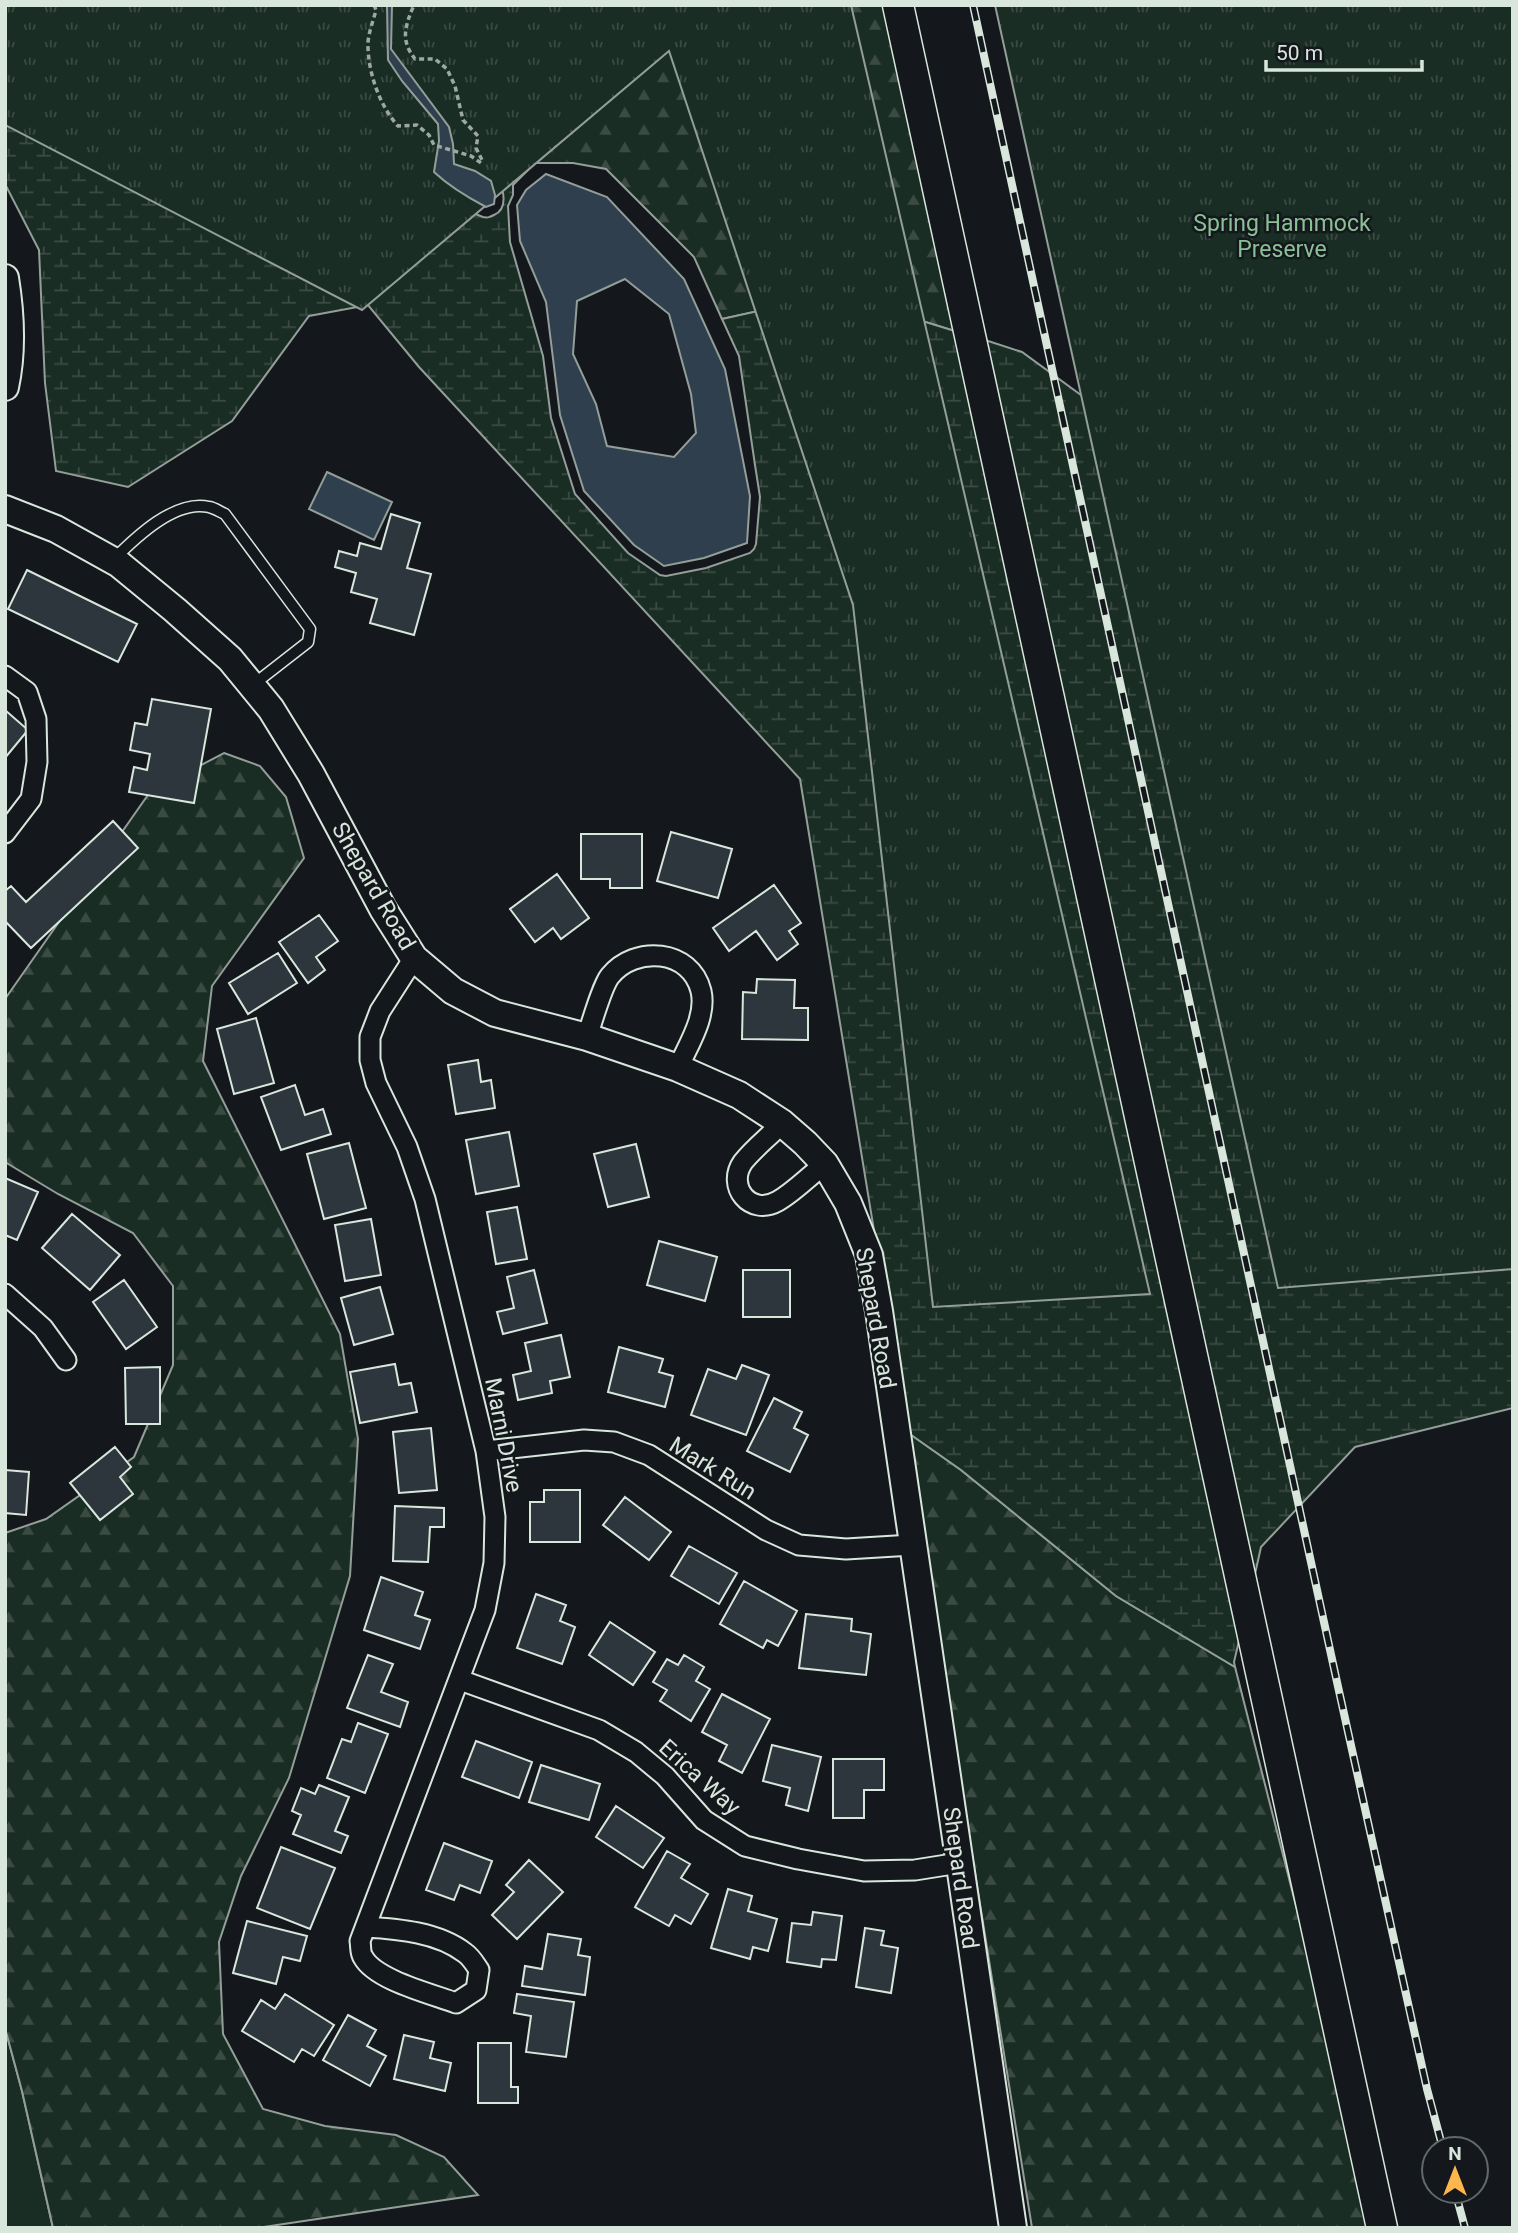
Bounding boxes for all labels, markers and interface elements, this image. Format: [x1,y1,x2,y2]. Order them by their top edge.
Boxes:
scale bar [1266,28,1422,72]
text: 50 m [1276,41,1323,65]
park label: Spring Hammock Preserve [1193,210,1371,263]
street label: Shepard Road [326,818,421,955]
street label: Shepard Road [850,1245,901,1391]
street label: Marni Drive [479,1376,528,1495]
street label: Mark Run [664,1431,761,1506]
street label: Erica Way [653,1734,746,1821]
street label: Shepard Road [937,1805,984,1951]
north arrow [1420,2135,1490,2205]
text: N [1448,2142,1462,2165]

